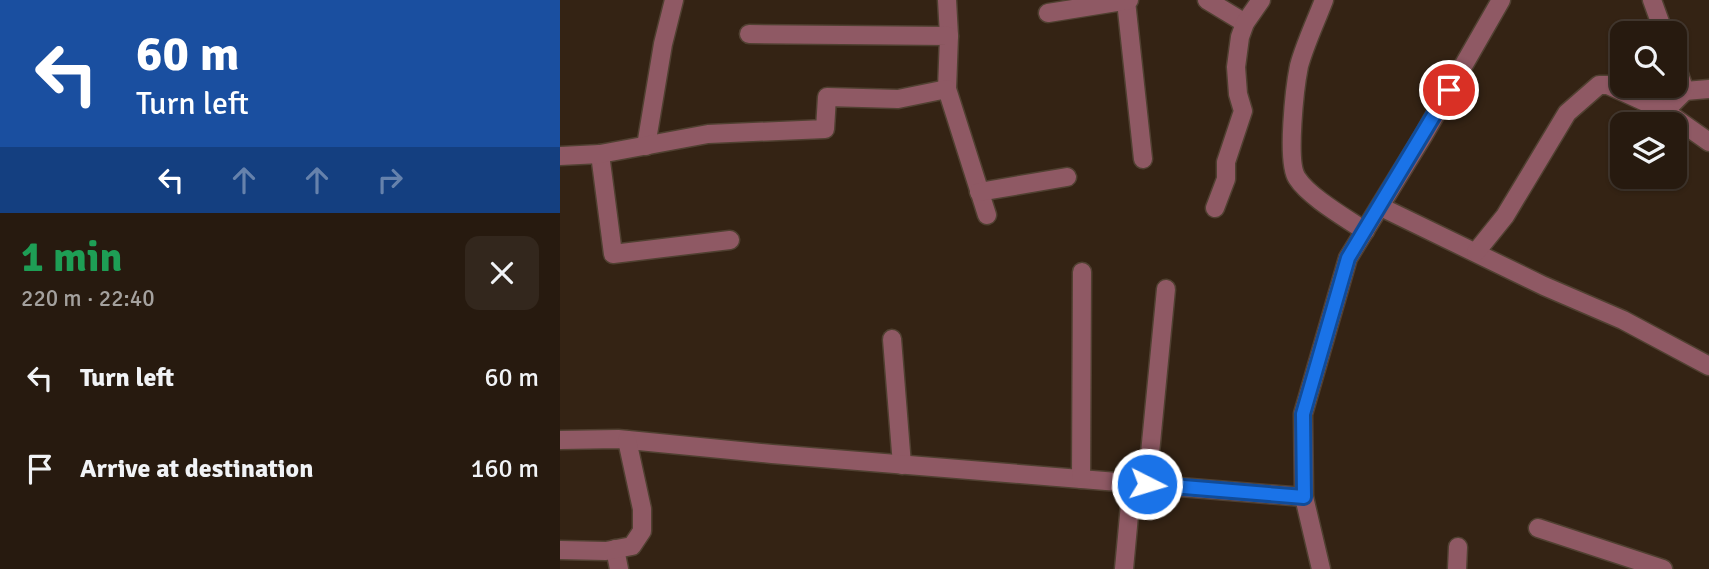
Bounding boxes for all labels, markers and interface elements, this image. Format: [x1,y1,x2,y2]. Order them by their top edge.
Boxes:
map controls [1610,21,1687,189]
button: search [1610,21,1687,98]
text: 60 m [136,24,239,84]
icon: left [21,28,112,119]
pin [1419,60,1479,120]
icon: arrive [1430,71,1468,109]
text: Turn left [136,84,249,123]
button: layers [1610,112,1687,189]
icon: left [152,161,190,199]
icon: ahead [225,161,263,199]
icon: ahead [298,161,336,199]
icon: right [371,161,409,199]
text: 1 min [21,232,122,283]
button: close [465,236,539,310]
text: 220 m · 22:40 [21,284,155,313]
icon: left [21,359,59,397]
text: Turn left [80,362,174,394]
text: 60 m [484,362,539,394]
position arrow [1110,447,1184,521]
icon: arrive [21,450,59,488]
text: Arrive at destination [80,453,313,485]
text: 160 m [470,453,539,485]

